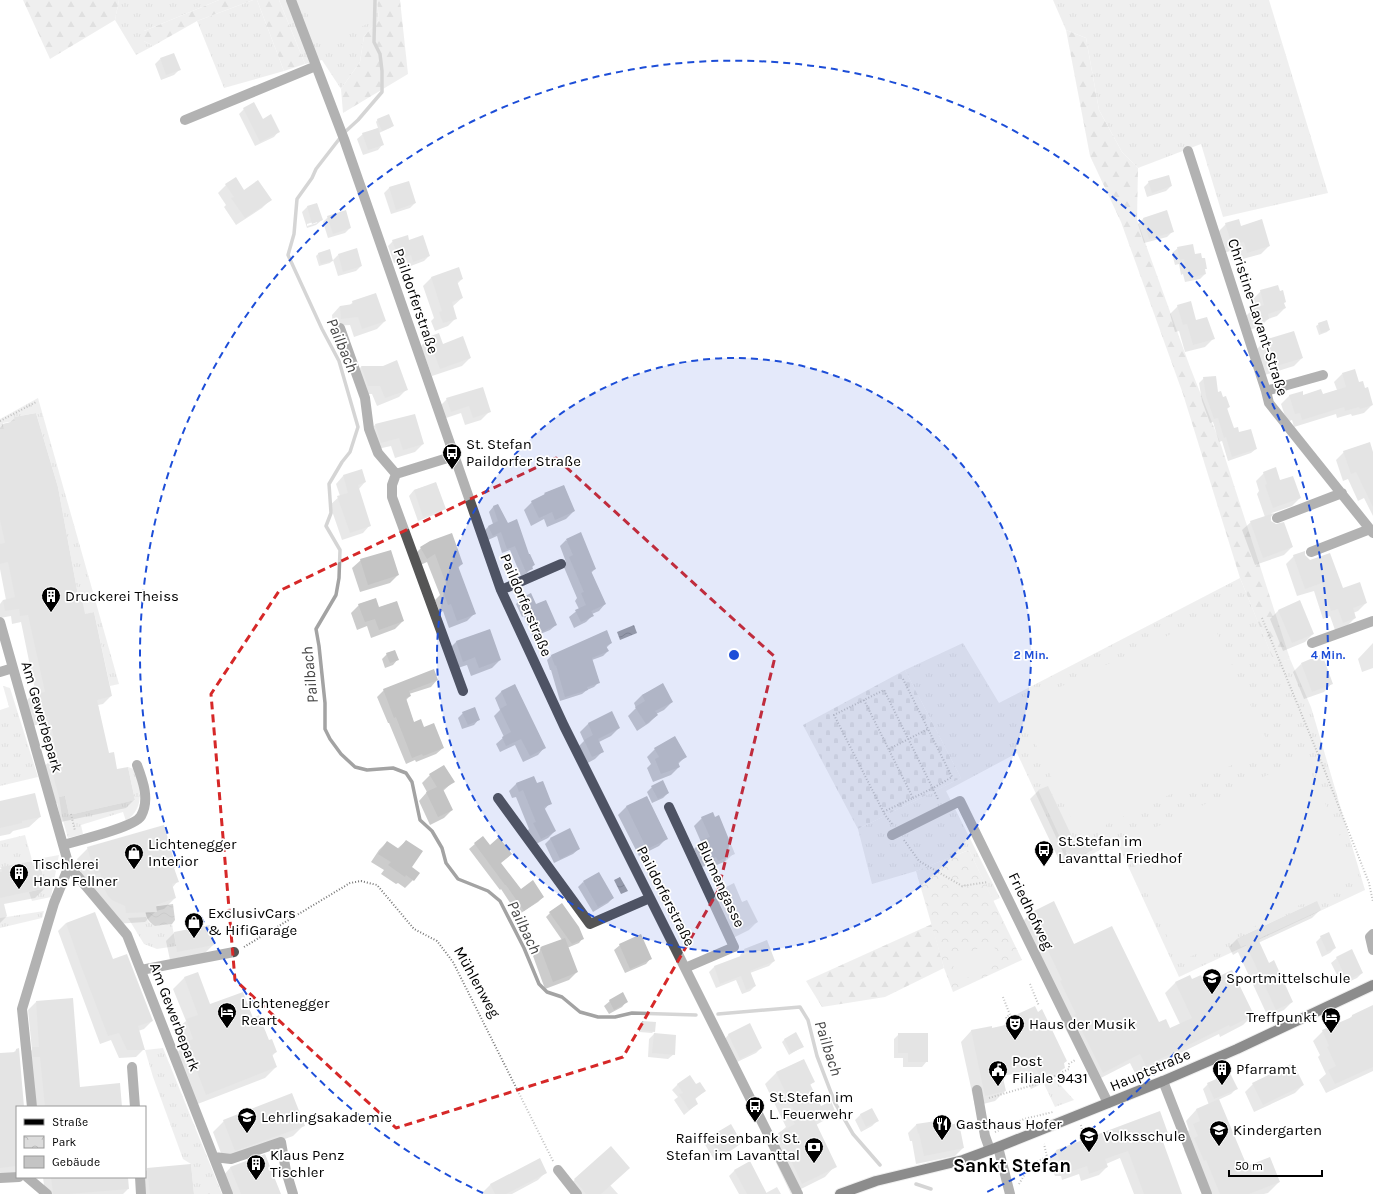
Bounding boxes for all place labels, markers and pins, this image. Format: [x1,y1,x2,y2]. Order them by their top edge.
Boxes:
place label: St. Stefan Paildorfer Straße [466,435,581,470]
bus stop icon: St. Stefan Paildorfer Straße [441,442,463,470]
building icon: Druckerei Theiss [40,585,62,613]
place label: Druckerei Theiss [65,587,179,605]
centre of rings [727,648,741,662]
place label: St.Stefan im Lavanttal Friedhof [1058,832,1183,867]
place label: Lichtenegger Interior [148,835,237,870]
bus stop icon: St.Stefan im Lavanttal Friedhof [1033,839,1055,867]
shop icon: Lichtenegger Interior [123,842,145,870]
place label: Tischlerei Hans Fellner [33,855,118,890]
building icon: Tischlerei Hans Fellner [8,862,30,890]
place label: ExclusivCars & HifiGarage [208,904,297,939]
shop icon: ExclusivCars & HifiGarage [183,911,205,939]
school or university icon: Sportmittelschule [1201,967,1223,995]
place label: Sportmittelschule [1226,969,1350,987]
place label: Lichtenegger Reart [241,994,330,1029]
hotel icon: Lichtenegger Reart [216,1001,238,1029]
hotel icon: Treffpunkt [1320,1006,1342,1034]
place label: Treffpunkt [1246,1008,1317,1026]
theatre icon: Haus der Musik [1004,1013,1026,1041]
place label: Haus der Musik [1029,1015,1136,1033]
place label: Post Filiale 9431 [1012,1052,1088,1087]
building icon: Pfarramt [1211,1058,1233,1086]
public building icon: Post Filiale 9431 [987,1059,1009,1087]
place label: Pfarramt [1236,1060,1297,1078]
place label: St.Stefan im L. Feuerwehr [769,1088,853,1123]
bus stop icon: St.Stefan im L. Feuerwehr [744,1095,766,1123]
school or university icon: Lehrlingsakademie [236,1106,258,1134]
place label: Lehrlingsakademie [261,1108,392,1126]
restaurant icon: Gasthaus Hofer [931,1113,953,1141]
place label: Gasthaus Hofer [956,1115,1062,1133]
school or university icon: Kindergarten [1208,1119,1230,1147]
place label: Kindergarten [1233,1121,1322,1139]
school or university icon: Volksschule [1078,1125,1100,1153]
place label: Volksschule [1103,1127,1185,1145]
place label: Raiffeisenbank St. Stefan im Lavanttal [666,1129,800,1164]
bank icon: Raiffeisenbank St. Stefan im Lavanttal [803,1136,825,1164]
place label: Klaus Penz Tischler [270,1146,344,1181]
building icon: Klaus Penz Tischler [245,1153,267,1181]

